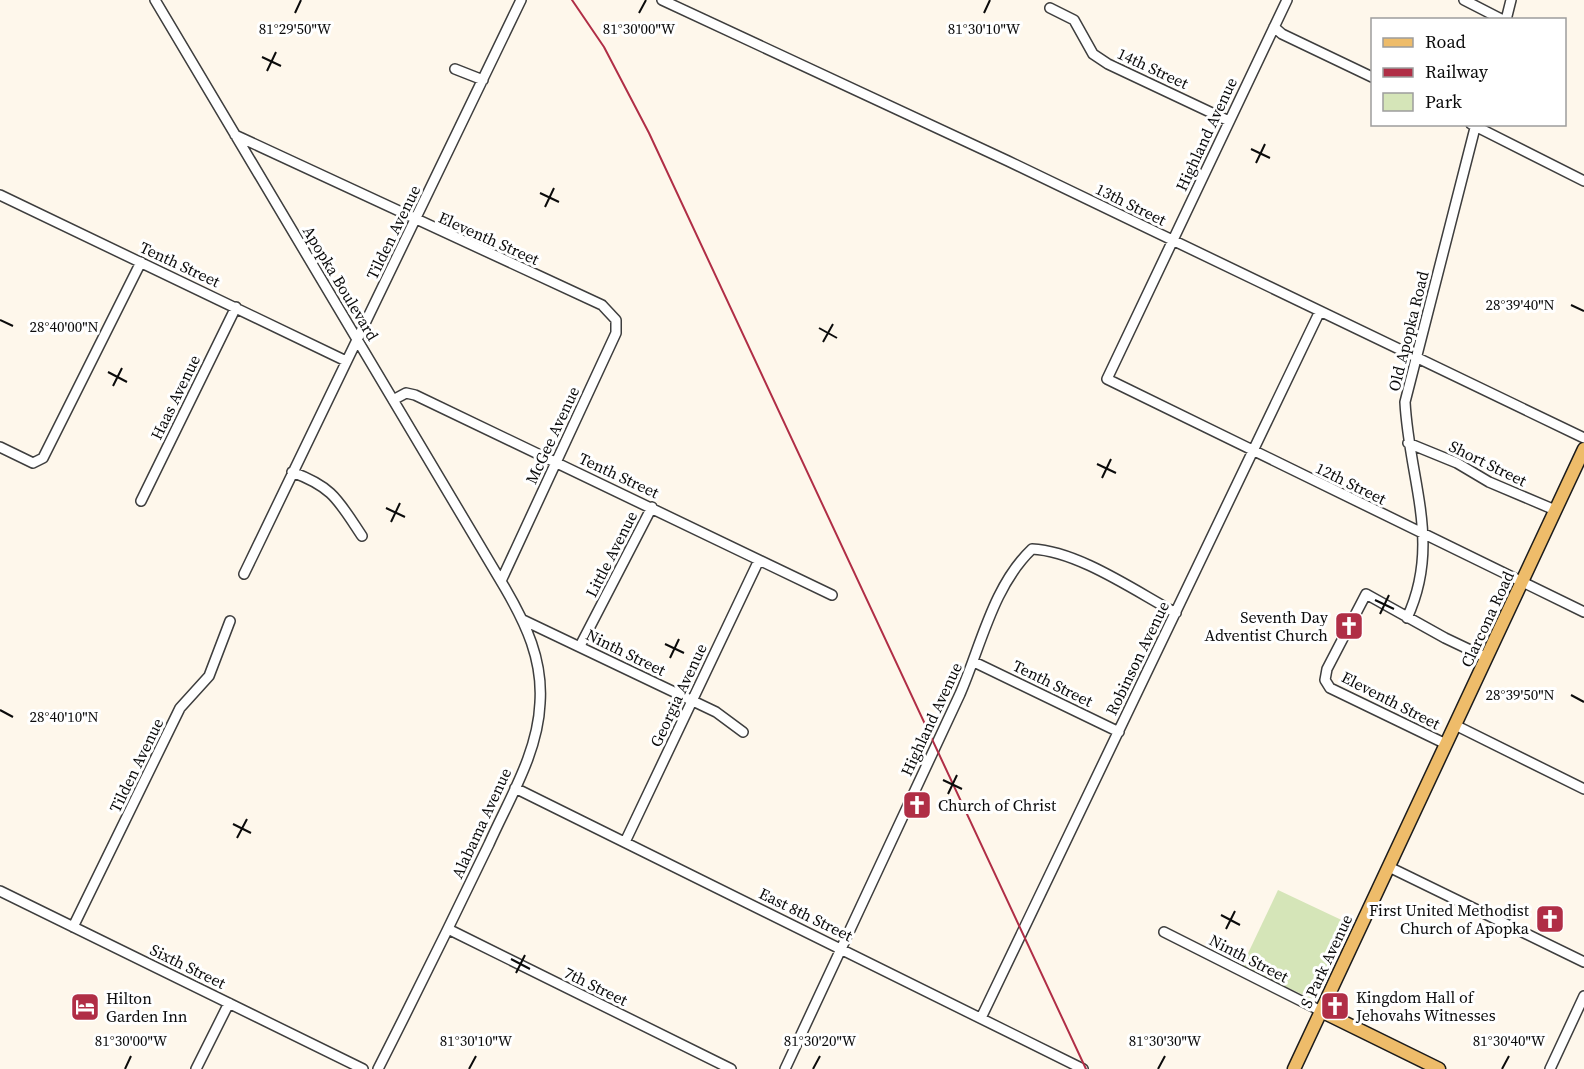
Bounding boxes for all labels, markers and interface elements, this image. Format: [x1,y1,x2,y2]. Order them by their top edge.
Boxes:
text: 81°29'50"W [259,18,332,39]
text: 81°30'00"W [603,18,676,39]
text: 81°30'10"W [948,18,1021,39]
legend [1371,18,1566,126]
text: Road [1425,29,1466,54]
street label: 14th Street [1114,42,1193,94]
text: Railway [1425,59,1489,84]
street label: Highland Avenue [1170,74,1242,194]
text: Park [1425,89,1462,114]
street label: 13th Street [1092,177,1171,231]
street label: Tilden Avenue [361,181,425,283]
street label: Eleventh Street [435,206,543,270]
street label: Apopka Boulevard [298,222,384,344]
street label: Tenth Street [136,236,224,293]
street label: Old Apopka Road [1382,269,1434,393]
text: 28°39'40"N [1485,294,1555,315]
text: 28°40'00"N [29,316,99,337]
street label: Haas Avenue [145,351,205,443]
street label: McGee Avenue [520,383,584,487]
street label: Short Street [1446,435,1531,492]
street label: Tenth Street [575,447,663,504]
street label: 12th Street [1312,456,1391,510]
street label: Little Avenue [580,507,642,601]
street label: Clarcona Road [1455,567,1519,671]
street label: Robinson Avenue [1100,597,1174,719]
place label: Seventh Day Adventist Church [1205,606,1329,646]
church icon: Seventh Day Adventist Church [1333,610,1365,642]
street label: Ninth Street [583,623,670,681]
street label: Georgia Avenue [644,640,712,750]
street label: Tenth Street [1009,654,1097,712]
street label: Highland Avenue [895,659,967,779]
street label: Eleventh Street [1338,666,1445,735]
text: 28°39'50"N [1485,684,1555,705]
text: 28°40'10"N [29,706,99,727]
street label: Tilden Avenue [104,714,168,816]
street label: Alabama Avenue [446,764,516,882]
church icon: Church of Christ [901,789,933,821]
place label: Church of Christ [938,794,1057,816]
street label: East 8th Street [756,882,857,946]
place label: First United Methodist Church of Apopka [1369,899,1530,939]
church icon: First United Methodist Church of Apopka [1534,903,1566,935]
street label: S Park Avenue [1295,911,1357,1011]
street label: Ninth Street [1206,929,1293,988]
street label: Sixth Street [147,938,230,994]
street label: 7th Street [561,961,632,1011]
place label: Kingdom Hall of Jehovahs Witnesses [1355,986,1496,1026]
place label: Hilton Garden Inn [106,987,188,1027]
church icon: Kingdom Hall of Jehovahs Witnesses [1319,990,1351,1022]
hotel icon: Hilton Garden Inn [69,991,101,1023]
text: 81°30'00"W [95,1030,168,1051]
text: 81°30'10"W [440,1030,513,1051]
text: 81°30'20"W [784,1030,857,1051]
text: 81°30'30"W [1129,1030,1202,1051]
text: 81°30'40"W [1473,1030,1546,1051]

